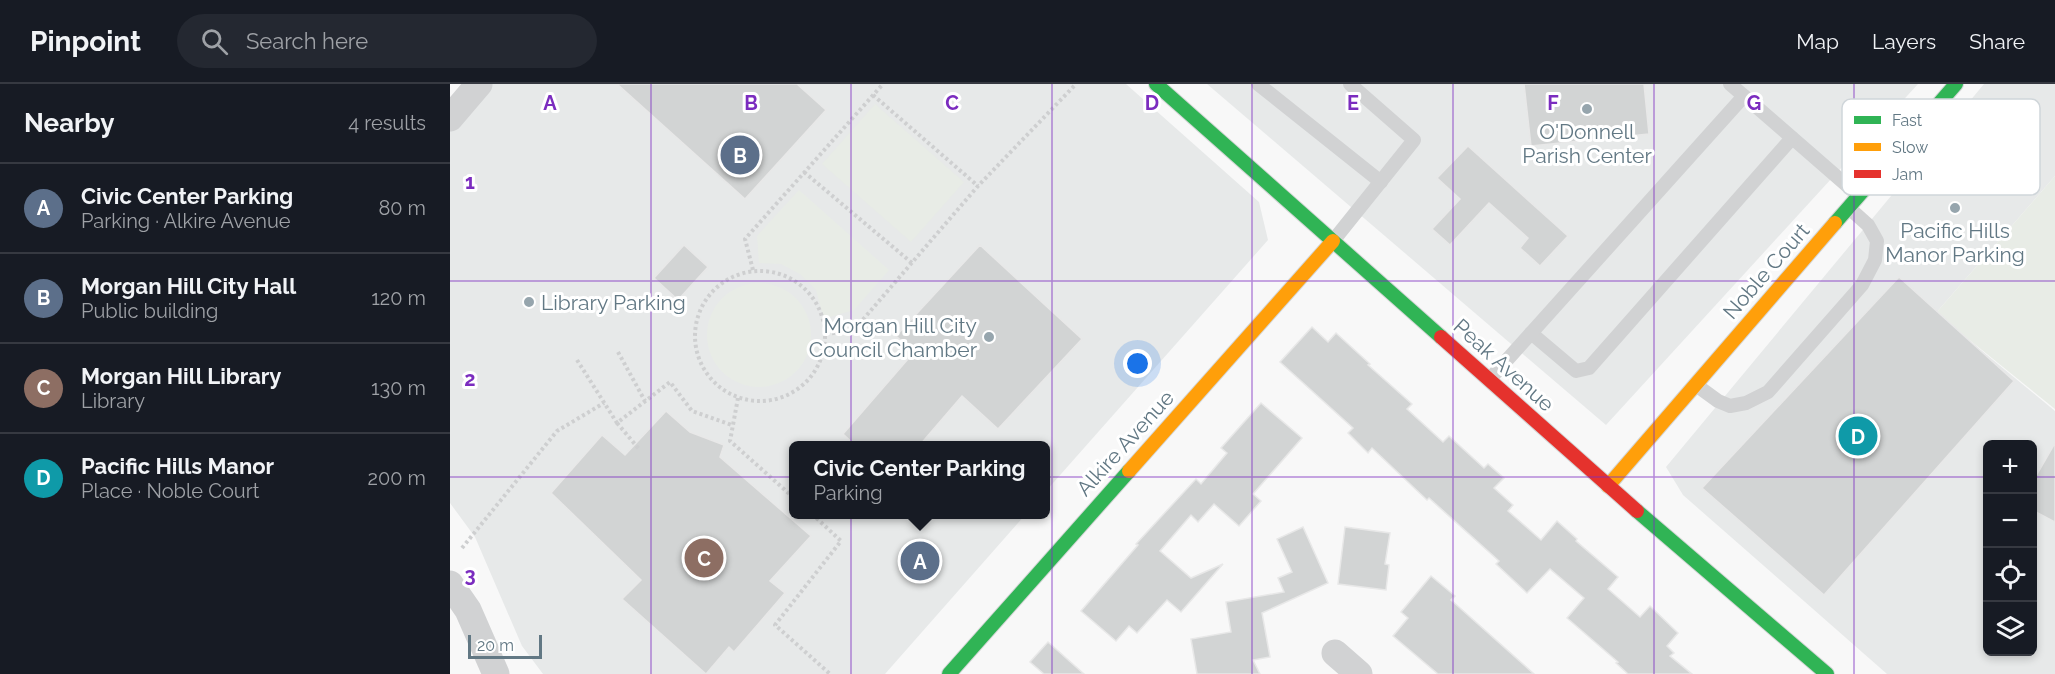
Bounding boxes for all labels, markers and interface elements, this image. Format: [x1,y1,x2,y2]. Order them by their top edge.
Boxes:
search box [177,14,597,68]
text: Pinpoint [30,25,141,58]
icon: search [198,25,231,58]
text: Search here [246,28,368,54]
text: Map [1796,29,1839,54]
text: Layers [1872,29,1936,54]
text: Share [1969,29,2025,54]
text: A [543,91,557,115]
text: B [744,91,758,115]
text: C [945,91,959,115]
text: D [1145,91,1159,115]
text: E [1347,91,1359,115]
text: F [1547,91,1559,115]
text: G [1747,91,1761,115]
legend [1842,99,2040,195]
marker: O'Donnell Parish Center [1580,102,1594,116]
text: Nearby [24,108,114,138]
text: 4 results [348,111,426,135]
text: Fast [1892,111,1923,130]
place label: O'Donnell Parish Center [1522,119,1652,168]
pin: B [720,132,760,178]
text: Slow [1892,138,1928,157]
text: Jam [1892,165,1923,184]
text: 1 [465,170,475,194]
text: Civic Center Parking [81,183,293,209]
text: A [37,196,50,220]
text: 80 m [378,196,426,220]
marker: Pacific Hills Manor Parking [1948,201,1962,215]
text: Parking · Alkire Avenue [81,209,291,233]
street label: Noble Court [1718,218,1814,324]
place label: Pacific Hills Manor Parking [1885,218,2025,267]
text: Morgan Hill City Hall [81,273,296,299]
text: B [37,286,50,310]
text: 120 m [371,286,426,310]
place label: Library Parking [541,290,686,315]
marker: Library Parking [522,295,536,309]
text: Public building [81,299,218,323]
place label: Morgan Hill City Council Chamber [809,313,978,362]
street label: Peak Avenue [1449,314,1559,416]
marker: Morgan Hill City Council Chamber [982,330,996,344]
your location [1123,349,1152,378]
text: Morgan Hill Library [81,363,281,389]
text: 2 [464,367,476,391]
text: C [37,376,50,400]
text: 130 m [371,376,426,400]
street label: Alkire Avenue [1071,385,1179,501]
text: Library [81,389,145,413]
pin: D [1838,414,1878,458]
map controls [1983,440,2037,656]
button: + [1983,440,2037,494]
popup [789,441,1050,519]
text: Pacific Hills Manor [81,453,274,479]
text: Civic Center Parking [813,455,1026,481]
text: D [36,466,51,490]
text: 200 m [368,466,426,490]
text: Place · Noble Court [81,479,259,503]
text: Parking [813,481,883,505]
button: − [1983,494,2037,548]
pin: C [684,536,724,580]
pin: A [900,538,940,584]
button: locate [1983,548,2037,602]
text: 3 [464,563,476,587]
button: layers [1983,602,2037,656]
scale bar [468,632,542,660]
text: 20 m [477,636,514,655]

